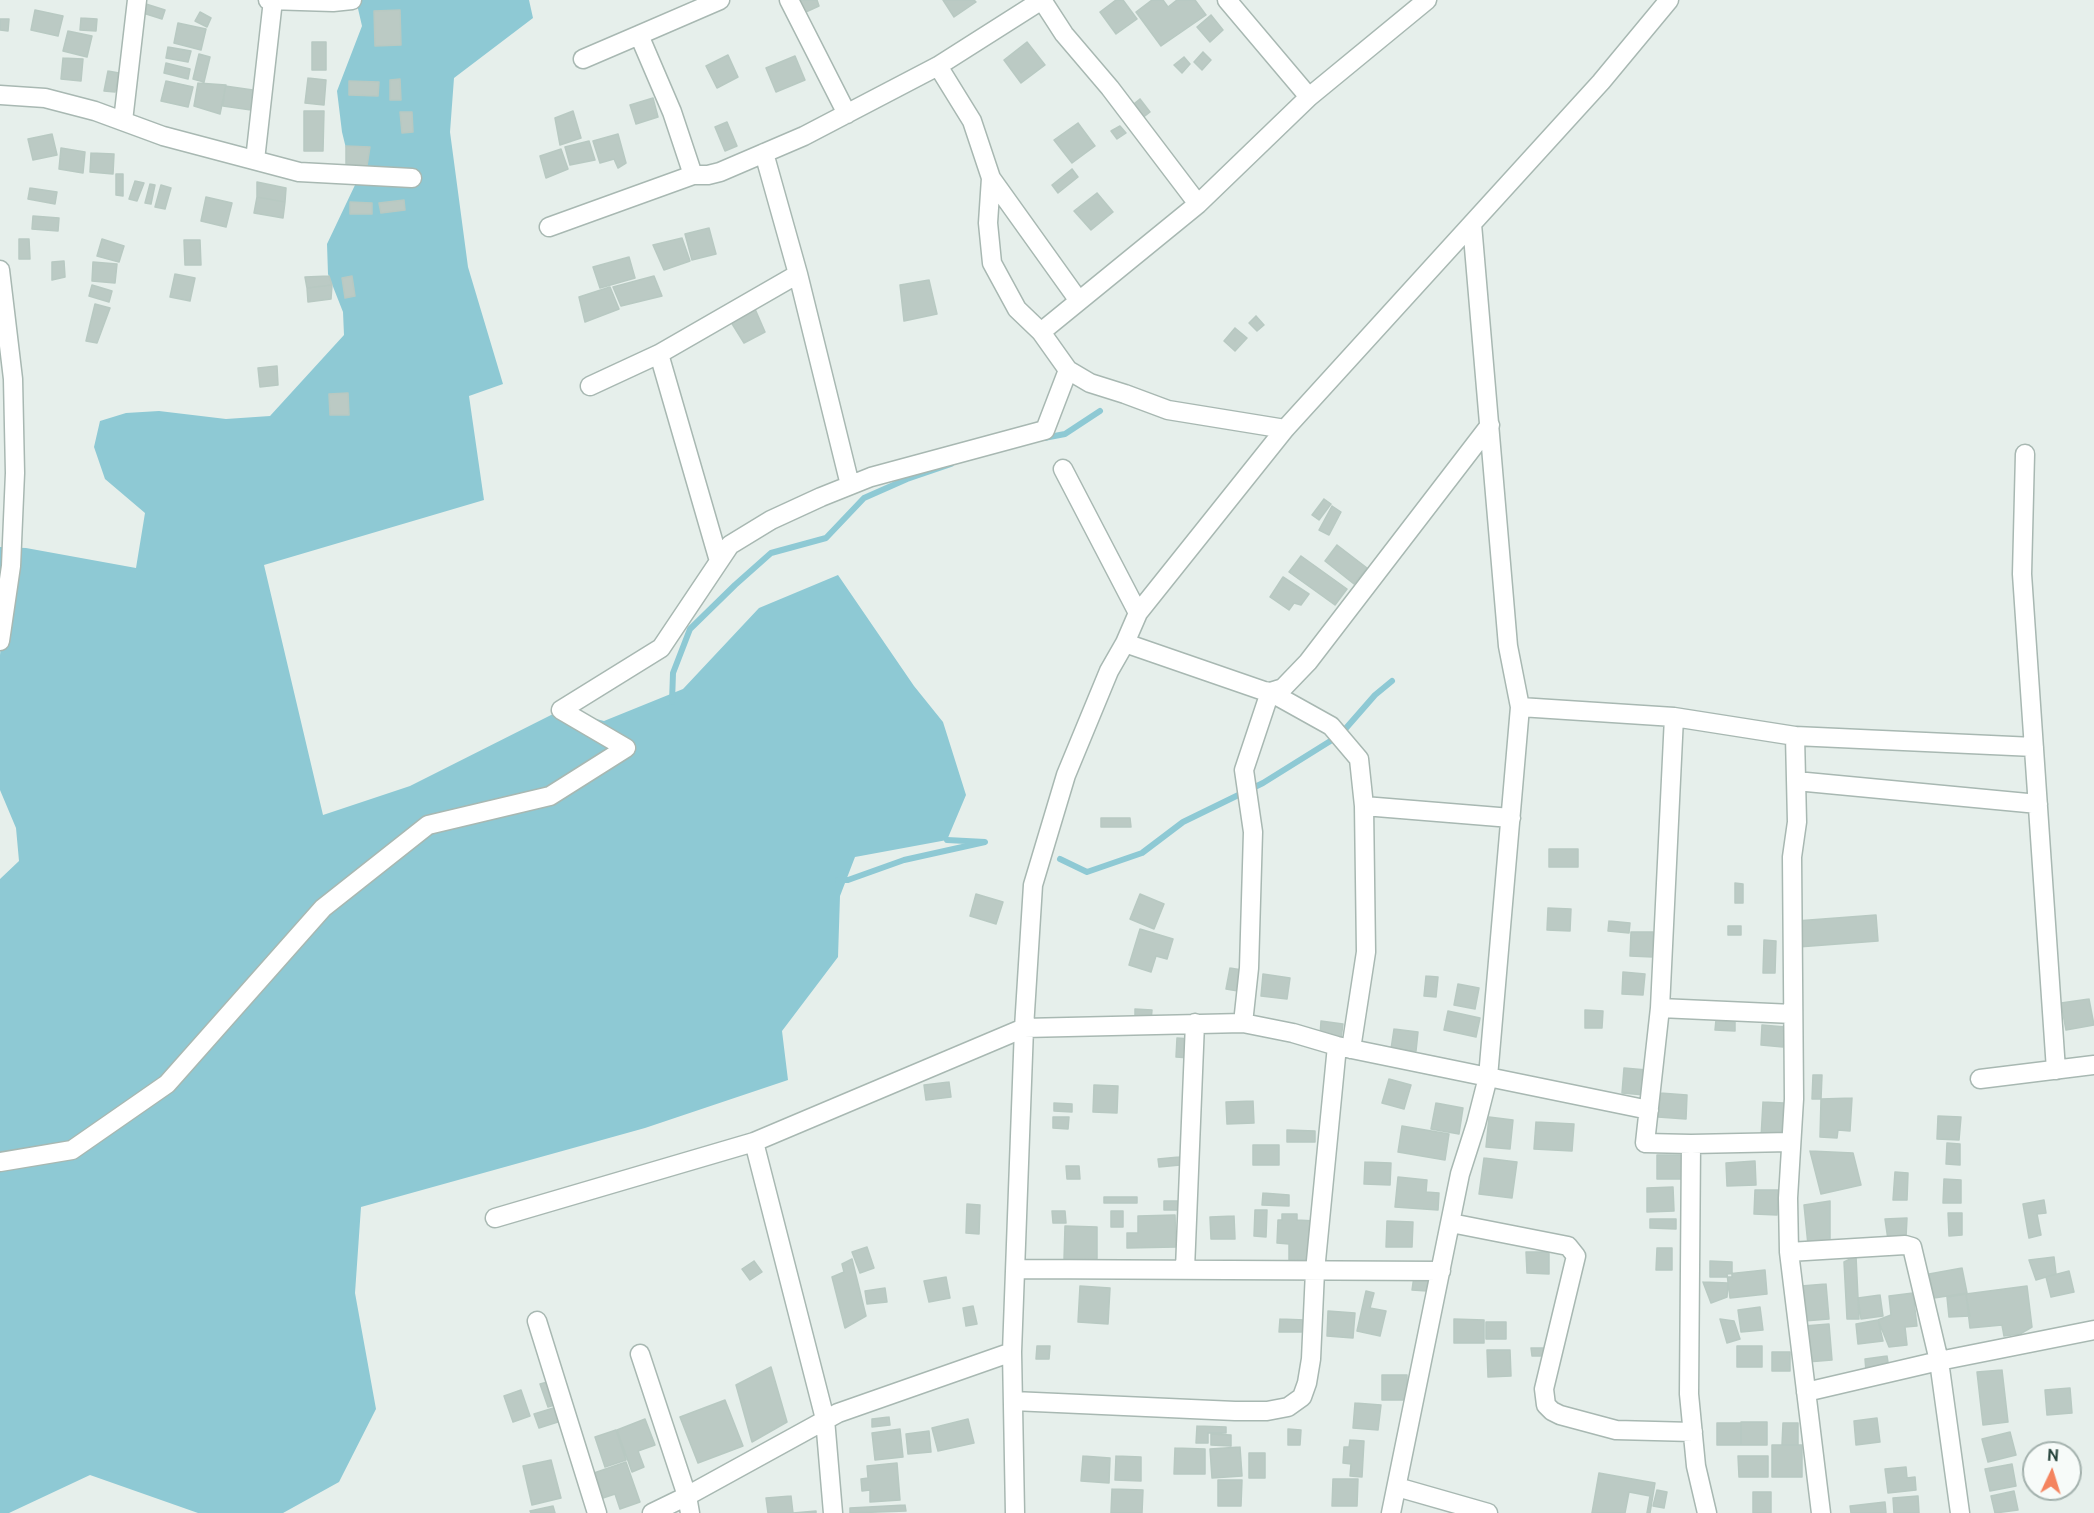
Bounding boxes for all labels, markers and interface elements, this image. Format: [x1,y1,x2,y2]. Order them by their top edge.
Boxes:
north arrow [2022,1441,2082,1501]
text: N [2047,1446,2060,1464]

